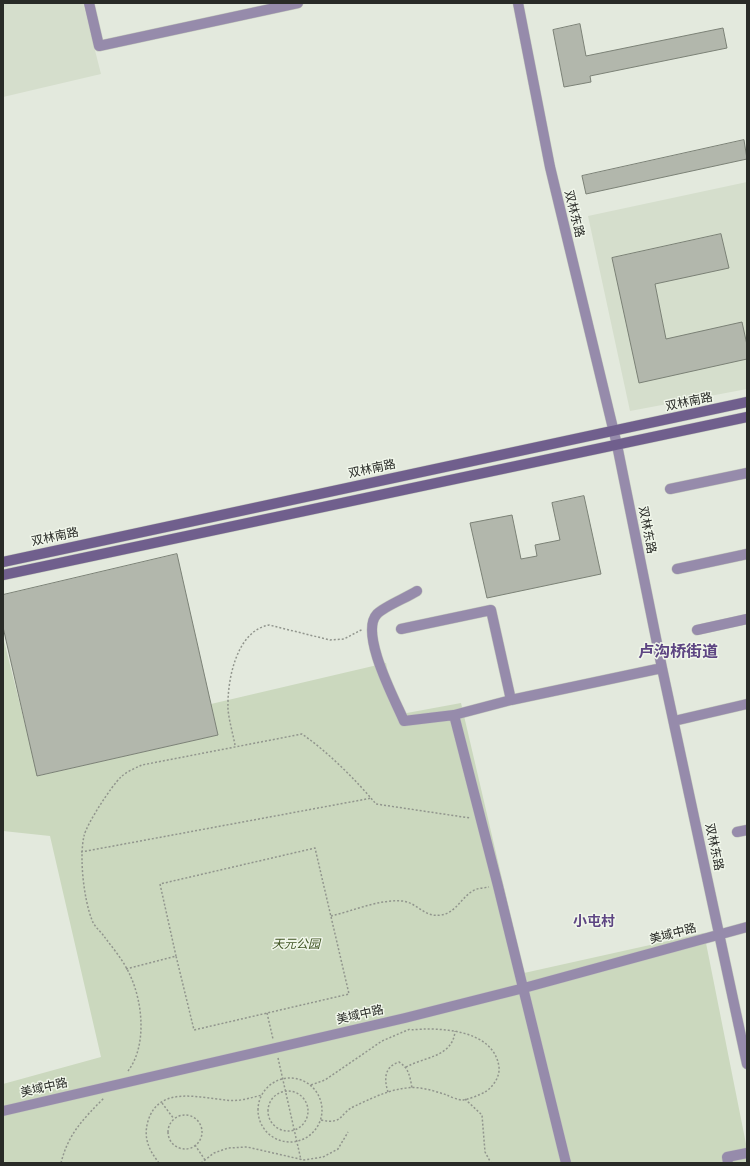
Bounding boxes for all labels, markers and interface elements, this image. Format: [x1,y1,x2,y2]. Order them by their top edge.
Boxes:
street label: 双林东路 [561,189,587,239]
street label: 双林南路 [664,390,714,414]
street label: 双林南路 [347,457,397,481]
street label: 双林东路 [635,505,659,555]
street label: 双林南路 [30,525,80,549]
district label: 卢沟桥街道 [638,642,718,662]
street label: 双林东路 [702,822,726,872]
district label: 小屯村 [573,914,615,930]
street label: 美域中路 [648,921,698,947]
park label: 天元公园 [272,937,320,951]
street label: 美域中路 [335,1003,385,1027]
street label: 美域中路 [19,1076,69,1100]

